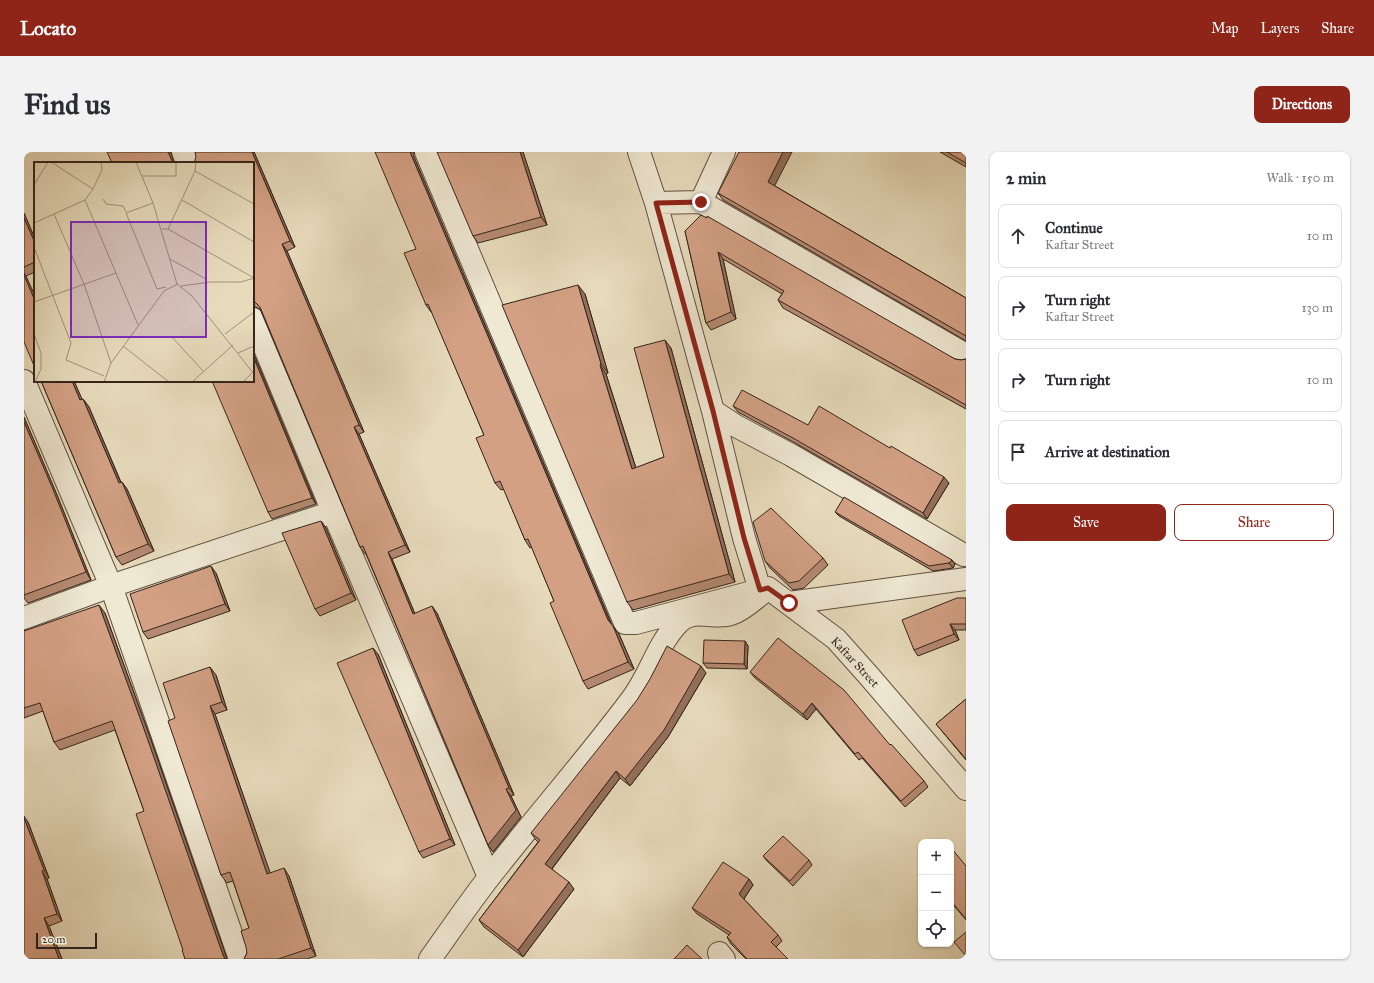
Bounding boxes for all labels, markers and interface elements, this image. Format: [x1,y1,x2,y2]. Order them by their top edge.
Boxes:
text: Locato [20,17,76,40]
text: Map [1211,20,1239,37]
text: Layers [1261,20,1299,37]
text: Share [1321,20,1354,37]
button: Directions [1254,86,1350,123]
text: Find us [24,87,110,122]
inset map [34,162,254,382]
text: 2 min [1006,168,1046,189]
text: Walk · 150 m [1266,170,1334,186]
route end [692,193,710,211]
text: Continue [1045,219,1103,237]
icon: ahead [1007,225,1029,247]
text: 10 m [1307,228,1333,244]
text: Kaftar Street [1045,237,1114,253]
text: Turn right [1045,291,1110,309]
icon: right [1007,297,1029,319]
text: 130 m [1301,300,1333,316]
text: Kaftar Street [1045,309,1114,325]
icon: right [1007,369,1029,391]
text: Turn right [1045,371,1110,389]
text: 10 m [1307,372,1333,388]
icon: arrive [1007,441,1029,463]
text: Arrive at destination [1045,443,1170,461]
button: Save [1006,504,1166,541]
button: Share [1174,504,1334,541]
route start [780,594,798,612]
street label: Kaftar Street [828,634,882,691]
map controls [918,839,954,947]
button: + [918,839,954,875]
button: − [918,875,954,911]
button: locate [918,911,954,947]
scale bar [36,931,97,950]
text: 20 m [42,933,65,946]

